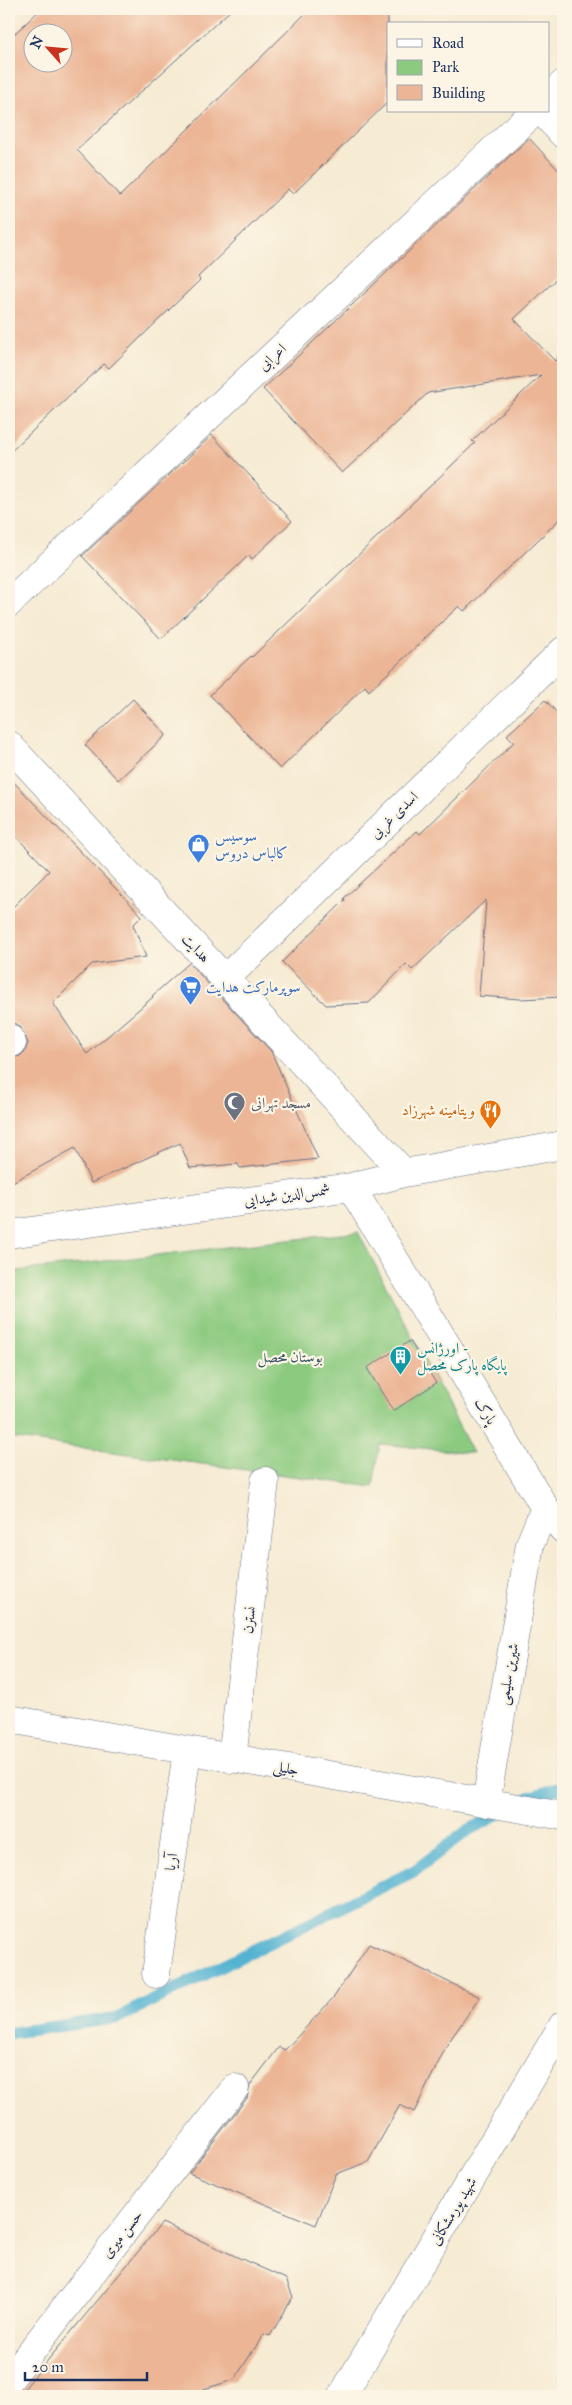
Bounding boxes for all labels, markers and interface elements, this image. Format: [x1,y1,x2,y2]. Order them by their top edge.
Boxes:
north arrow [22,22,72,72]
legend [387,22,550,112]
text: N [27,33,47,51]
text: Road [432,34,464,52]
text: Park [432,58,459,76]
text: Building [432,84,486,102]
street label: اعرابی [254,340,291,376]
street label: اسدی غربی [366,788,423,844]
place label: سوسیس کالباس دروس [215,827,288,862]
shop icon: سوسیس کالباس دروس [187,833,211,864]
street label: هدایت [177,930,214,967]
supermarket icon: سوپرمارکت هدایت [178,975,202,1006]
place label: سوپرمارکت هدایت [206,978,301,997]
mosque icon: مسجد تهرانی [223,1091,247,1122]
place label: مسجد تهرانی [251,1094,311,1113]
restaurant icon: ویتامینه شهرزاد [479,1098,503,1129]
place label: ویتامینه شهرزاد [402,1101,475,1120]
street label: شمس‌الدین شیدایی [243,1180,331,1211]
place label: اورژانس - پایگاه پارک محصل [417,1339,508,1376]
building icon: اورژانس - پایگاه پارک محصل [389,1345,413,1376]
park label: بوستان محصل [257,1348,323,1368]
street label: پارک [469,1394,502,1430]
street label: نسترن [238,1605,260,1635]
street label: شیرین سلیمی [494,1642,524,1707]
street label: جلیلی [271,1757,300,1781]
street label: آریا [161,1850,181,1872]
street label: شهید پورمشکانی [426,2174,482,2249]
street label: حسن میری [98,2206,147,2262]
scale bar [25,2350,148,2382]
text: 20 m [32,2358,64,2376]

